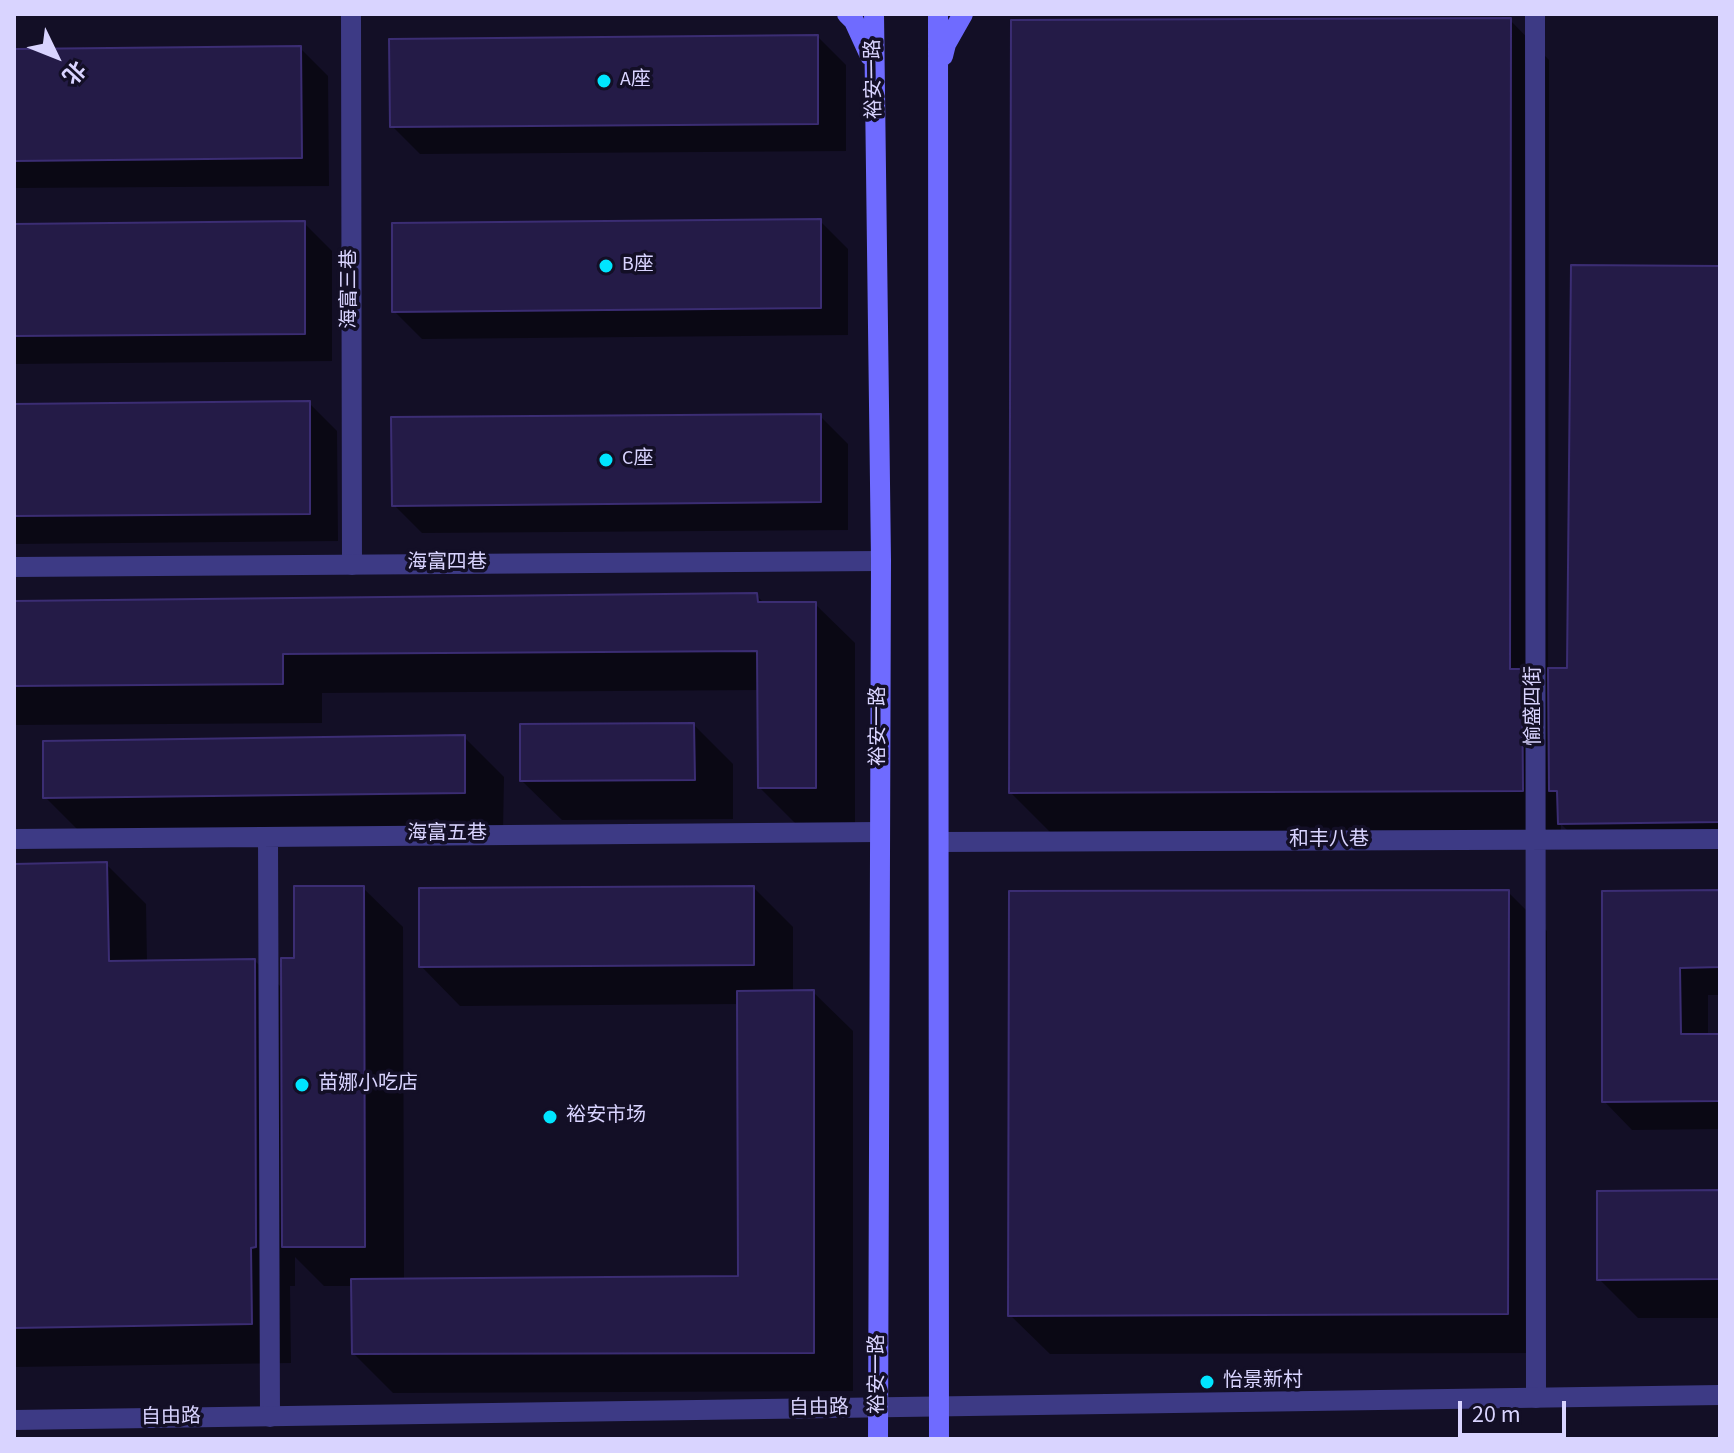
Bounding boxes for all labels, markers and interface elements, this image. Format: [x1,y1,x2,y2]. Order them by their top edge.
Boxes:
north arrow [16,16,96,96]
street label: 裕安一路 [862,39,888,119]
text: 北 [54,53,93,91]
place label: A座 [620,69,651,93]
marker: A座 [595,72,613,90]
street label: 海富三巷 [339,249,363,329]
place label: B座 [622,254,654,278]
marker: B座 [597,257,615,275]
place label: C座 [622,448,653,472]
marker: C座 [597,451,615,469]
street label: 海富四巷 [407,552,487,576]
street label: 愉盛四街 [1523,666,1547,746]
street label: 裕安一路 [868,686,892,766]
street label: 海富五巷 [407,823,487,847]
street label: 和丰八巷 [1289,829,1369,853]
place label: 苗娜小吃店 [318,1073,418,1097]
marker: 苗娜小吃店 [293,1076,311,1094]
place label: 裕安市场 [566,1105,646,1129]
marker: 裕安市场 [541,1108,559,1126]
street label: 裕安一路 [867,1334,891,1414]
place label: 怡景新村 [1223,1370,1303,1394]
marker: 怡景新村 [1198,1373,1216,1391]
scale bar [1462,1385,1570,1435]
street label: 自由路 [789,1396,849,1422]
text: 20 m [1472,1397,1521,1432]
street label: 自由路 [141,1405,201,1431]

